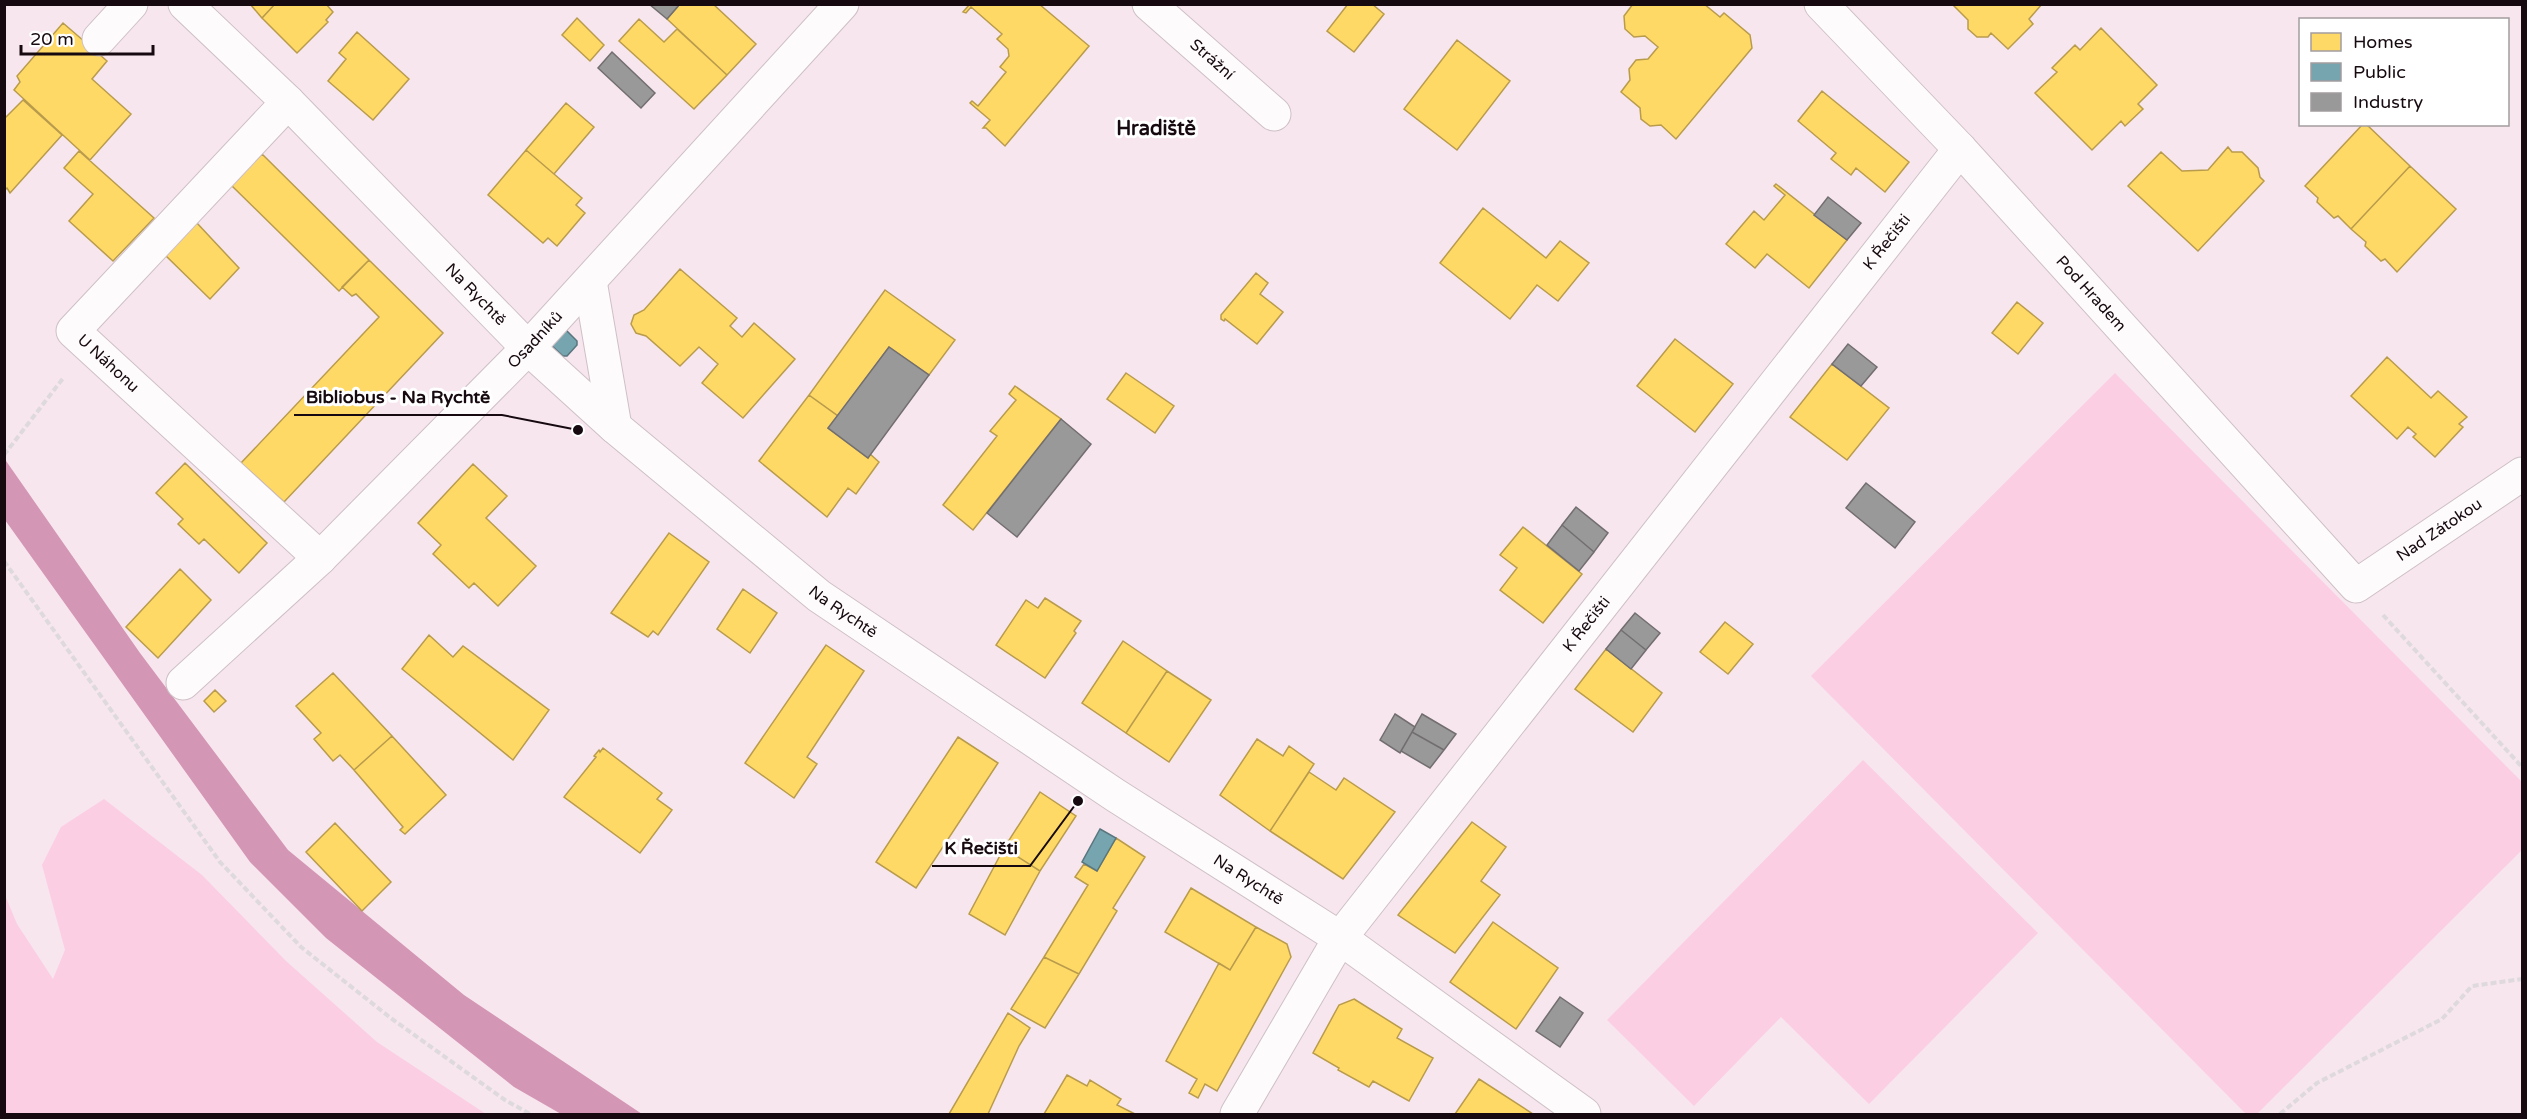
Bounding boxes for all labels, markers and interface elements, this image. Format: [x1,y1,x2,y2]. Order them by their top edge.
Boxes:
scale bar [21,18,153,56]
legend [2299,18,2509,126]
text: 20 m [30,28,74,50]
text: Homes [2353,31,2413,53]
street label: Strážní [1186,35,1238,84]
text: Public [2353,61,2406,83]
text: Industry [2353,91,2424,113]
district label: Hradiště [1116,117,1196,141]
street label: K Řečišti [1859,210,1915,274]
street label: Pod Hradem [2052,252,2131,336]
street label: Na Rychtě [441,259,511,330]
street label: Osadníků [503,307,567,373]
street label: U Náhonu [73,330,143,397]
callout: Bibliobus - Na Rychtě [294,379,502,415]
text: Bibliobus - Na Rychtě [306,386,490,408]
street label: Nad Zátokou [2393,494,2486,566]
street label: Na Rychtě [804,581,881,642]
street label: K Řečišti [1558,592,1615,656]
callout: K Řečišti [932,830,1030,866]
text: K Řečišti [944,837,1018,859]
street label: Na Rychtě [1210,850,1287,909]

